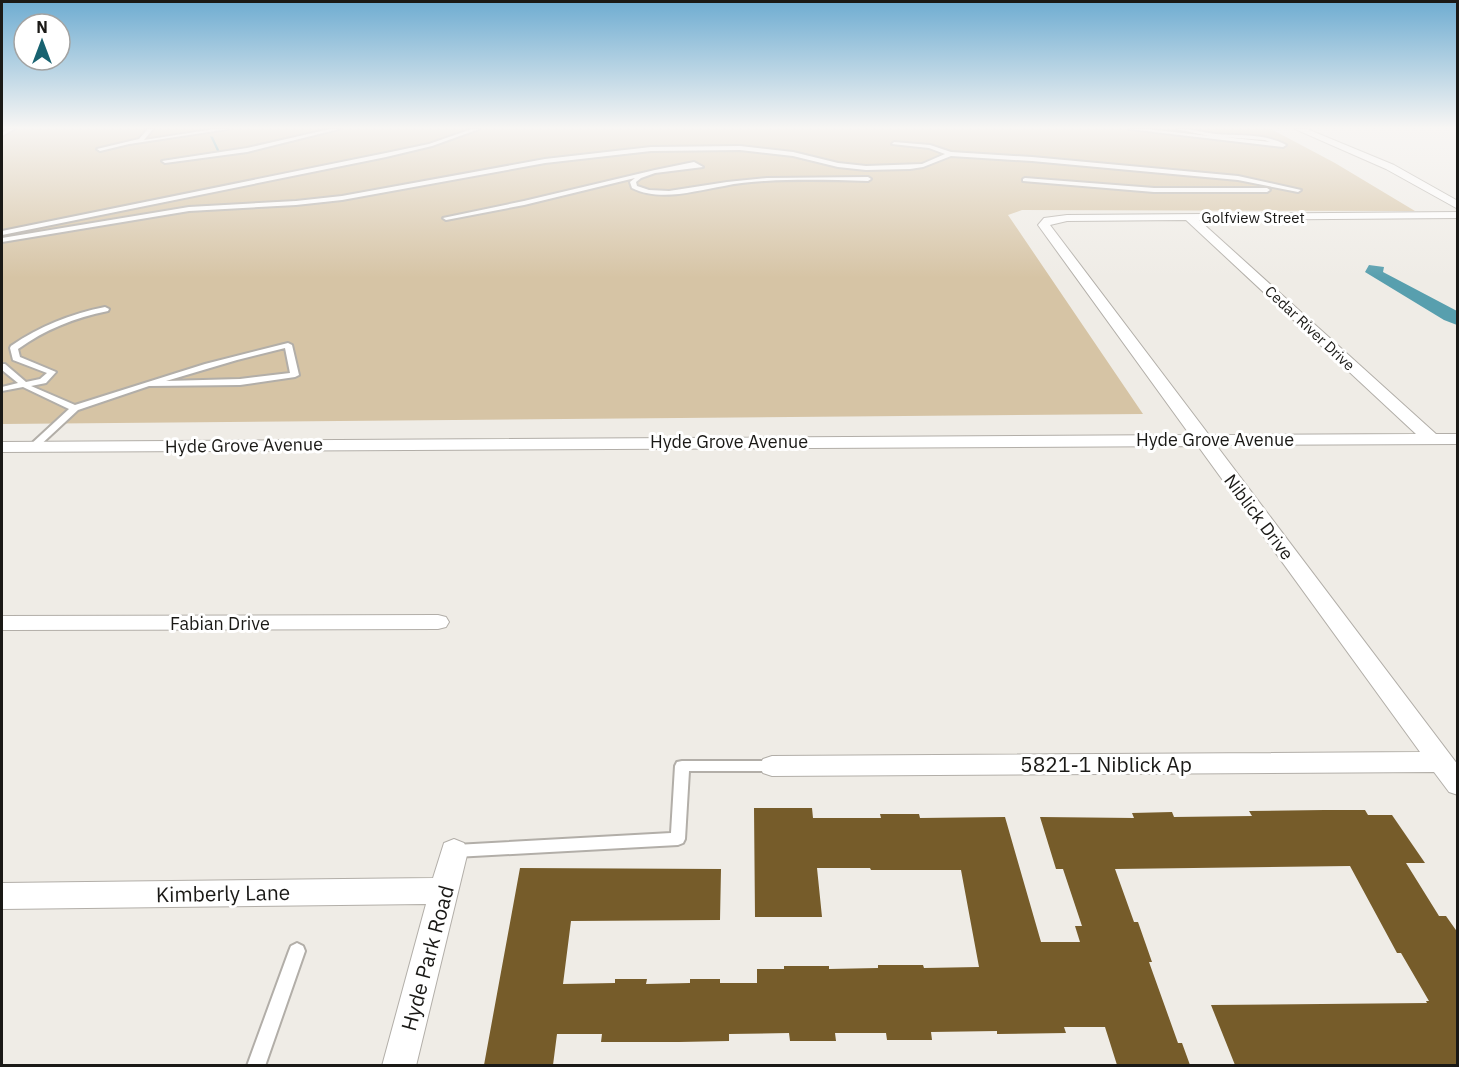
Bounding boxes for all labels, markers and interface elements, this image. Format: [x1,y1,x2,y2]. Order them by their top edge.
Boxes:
north arrow [12,12,72,72]
text: N [36,17,48,37]
street label: Golfview Street [1201,208,1305,227]
street label: Cedar River Drive [1261,281,1359,375]
street label: Hyde Grove Avenue [1136,428,1294,451]
street label: Hyde Grove Avenue [650,430,808,453]
street label: Hyde Grove Avenue [165,432,323,458]
street label: Niblick Drive [1219,469,1299,565]
street label: Fabian Drive [170,612,270,635]
street label: 5821-1 Niblick Ap [1020,750,1192,778]
street label: Kimberly Lane [156,878,290,908]
street label: Hyde Park Road [394,882,460,1034]

